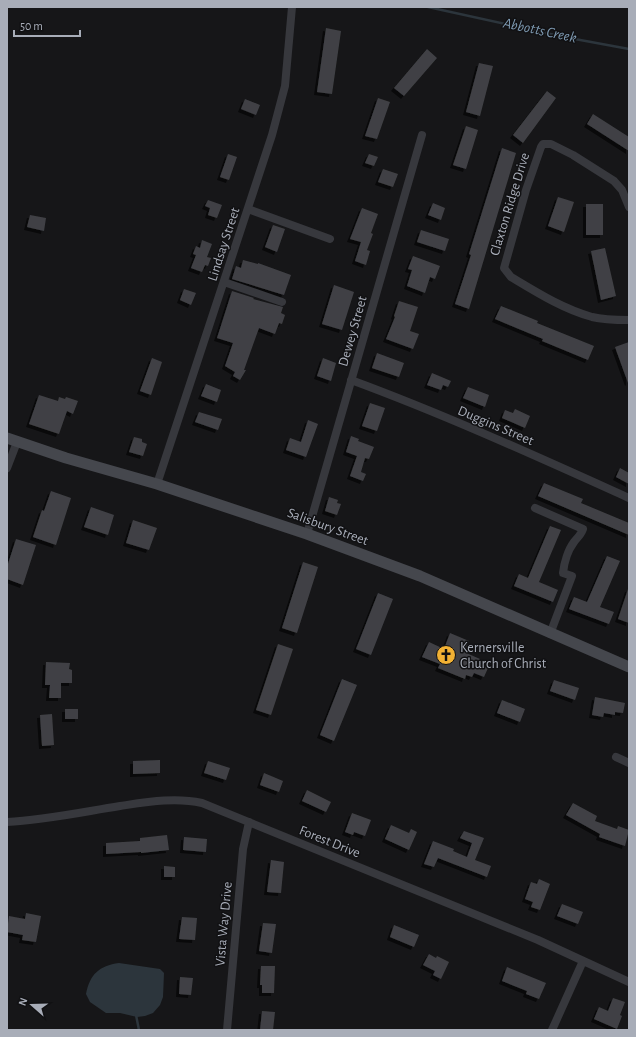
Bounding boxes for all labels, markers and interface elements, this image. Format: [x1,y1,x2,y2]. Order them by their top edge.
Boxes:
scale bar [14,12,80,38]
water label: Abbotts Creek [501,15,578,46]
text: 50 m [20,20,43,32]
street label: Claxton Ridge Drive [488,151,532,257]
street label: Lindsay Street [205,205,243,283]
street label: Dewey Street [336,294,370,368]
street label: Duggins Street [456,404,536,448]
street label: Salisbury Street [285,506,370,548]
place label: Kernersville Church of Christ [460,641,547,671]
church icon: Kernersville Church of Christ [435,644,457,666]
street label: Forest Drive [297,823,362,860]
street label: Vista Way Drive [213,881,235,967]
north arrow [12,985,52,1025]
text: N [17,996,30,1007]

